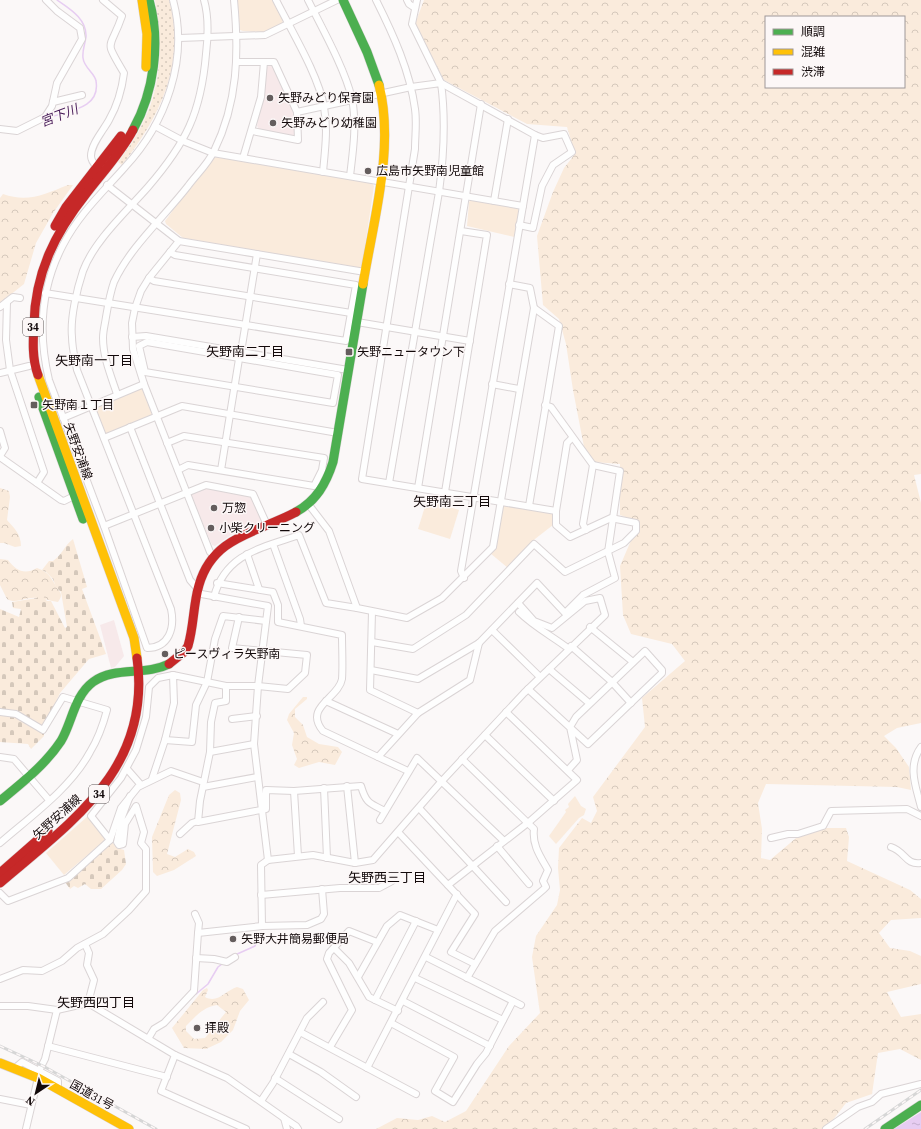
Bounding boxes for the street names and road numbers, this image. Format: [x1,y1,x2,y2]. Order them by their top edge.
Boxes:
road number: 34 [23,318,43,336]
street label: 矢野安浦線 [60,420,96,482]
road number: 34 [89,785,109,803]
street label: 矢野安浦線 [29,791,85,843]
street label: 国道31号 [67,1076,117,1114]

